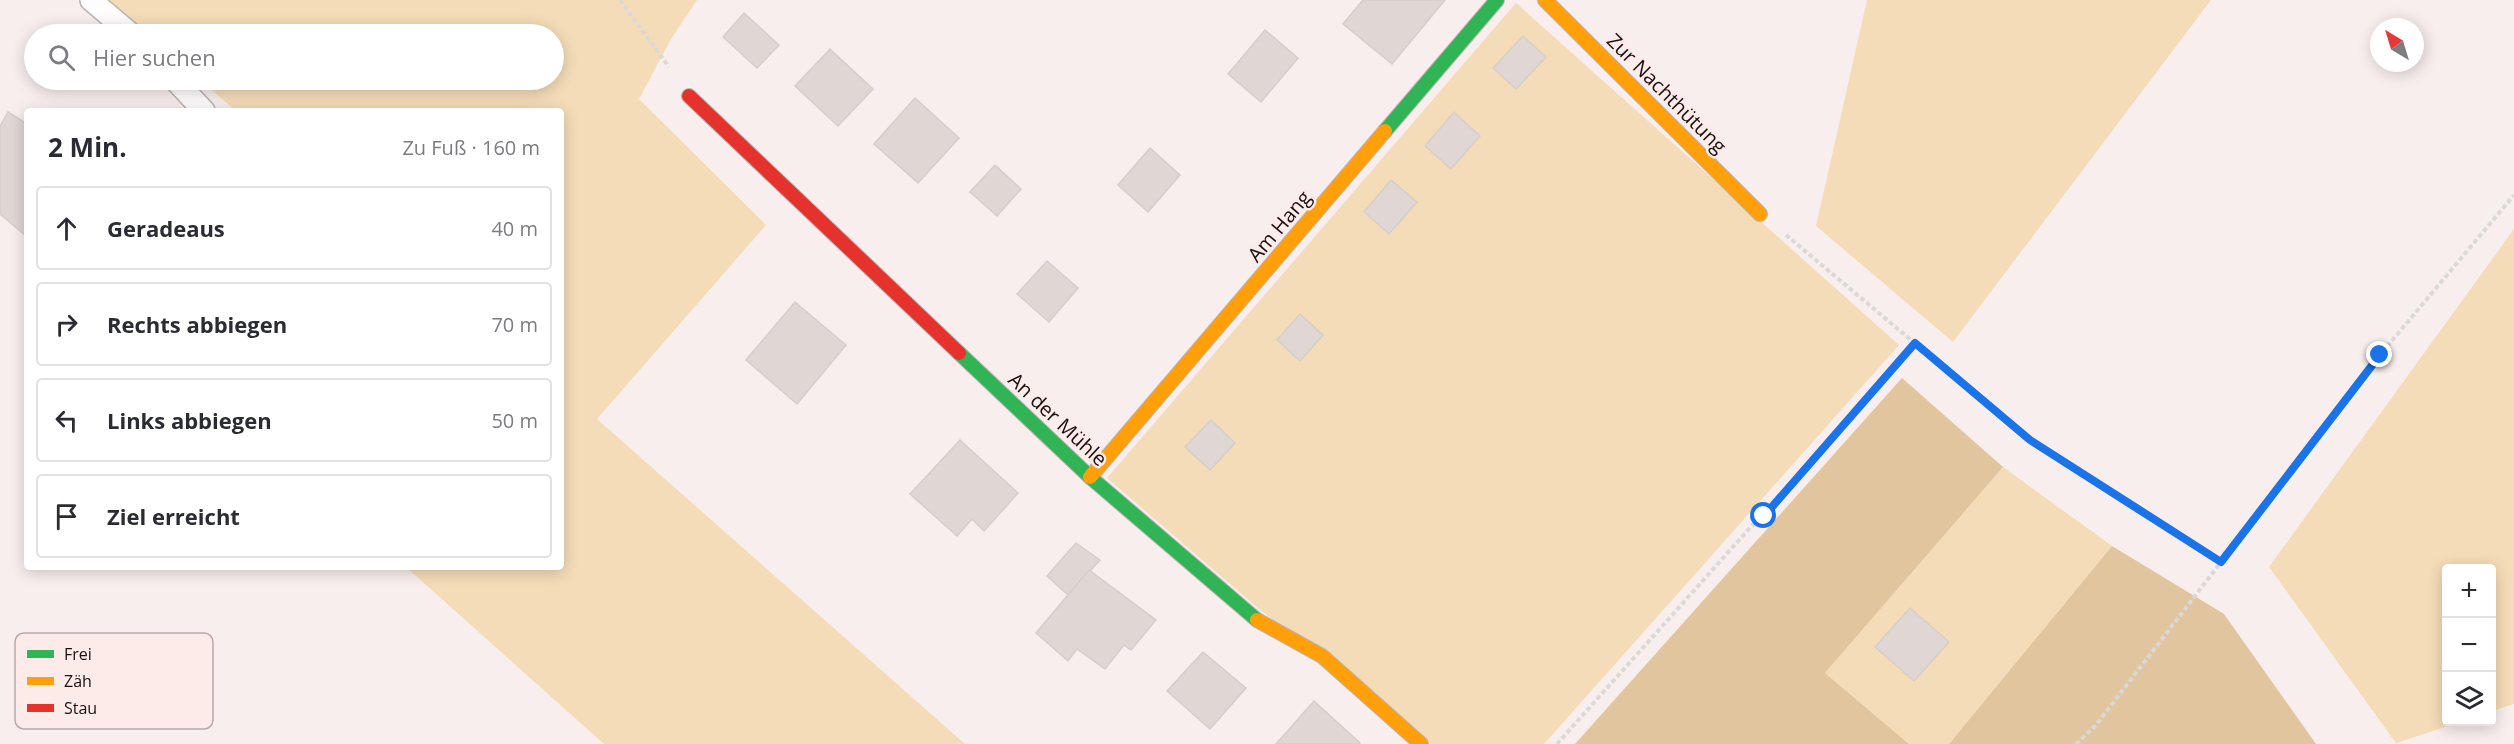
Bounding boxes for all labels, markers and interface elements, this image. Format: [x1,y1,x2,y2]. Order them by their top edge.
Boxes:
north arrow [2370,18,2424,72]
search box [24,24,564,90]
street label: Zur Nachthütung [1601,27,1733,159]
icon: search [45,41,78,74]
text: Hier suchen [93,42,216,72]
text: 2 Min. [48,129,127,165]
text: Zu Fuß · 160 m [402,134,540,161]
street label: Am Hang [1241,185,1317,267]
icon: ahead [50,212,83,245]
text: Geradeaus [107,213,225,243]
text: 40 m [491,215,538,242]
icon: right [50,308,83,341]
text: Rechts abbiegen [107,309,287,339]
text: 70 m [491,311,538,338]
route end [2366,341,2392,367]
street label: An der Mühle [1003,366,1113,472]
icon: left [50,404,83,437]
text: Links abbiegen [107,405,272,435]
text: 50 m [491,407,538,434]
icon: arrive [50,500,83,533]
text: Ziel erreicht [107,501,240,531]
route start [1750,502,1776,528]
map controls [2442,564,2496,726]
button: + [2442,564,2496,618]
button: − [2442,618,2496,672]
legend [15,633,213,729]
text: Frei [64,643,92,665]
text: Zäh [64,670,92,692]
button: layers [2442,672,2496,726]
text: Stau [64,697,97,719]

